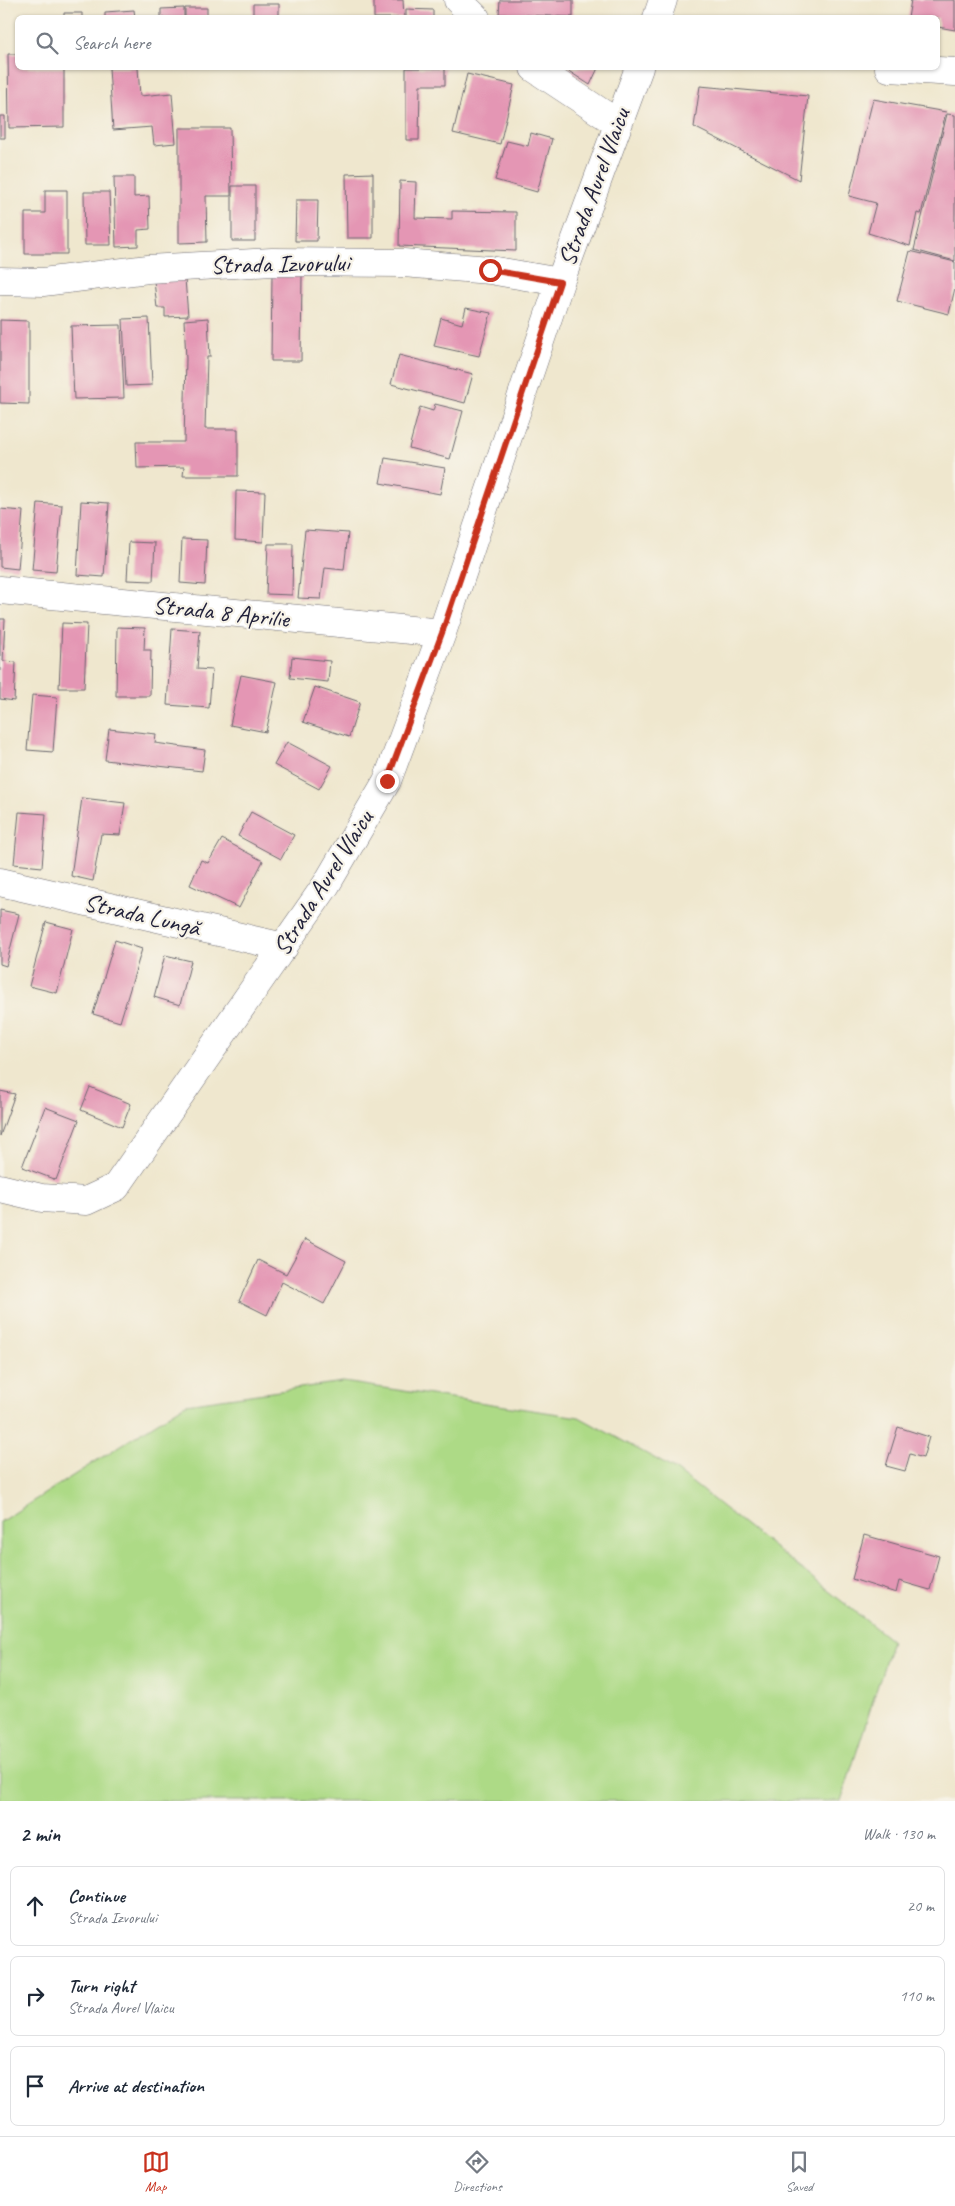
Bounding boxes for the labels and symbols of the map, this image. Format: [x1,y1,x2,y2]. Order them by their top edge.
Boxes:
street label: Strada Aurel Vlaicu [551,102,638,270]
street label: Strada Izvorului [210,247,353,281]
route start [479,259,502,282]
street label: Strada 8 Aprilie [151,589,293,635]
route end [376,770,399,793]
street label: Strada Aurel Vlaicu [266,803,381,962]
street label: Strada Lungă [81,886,205,944]

